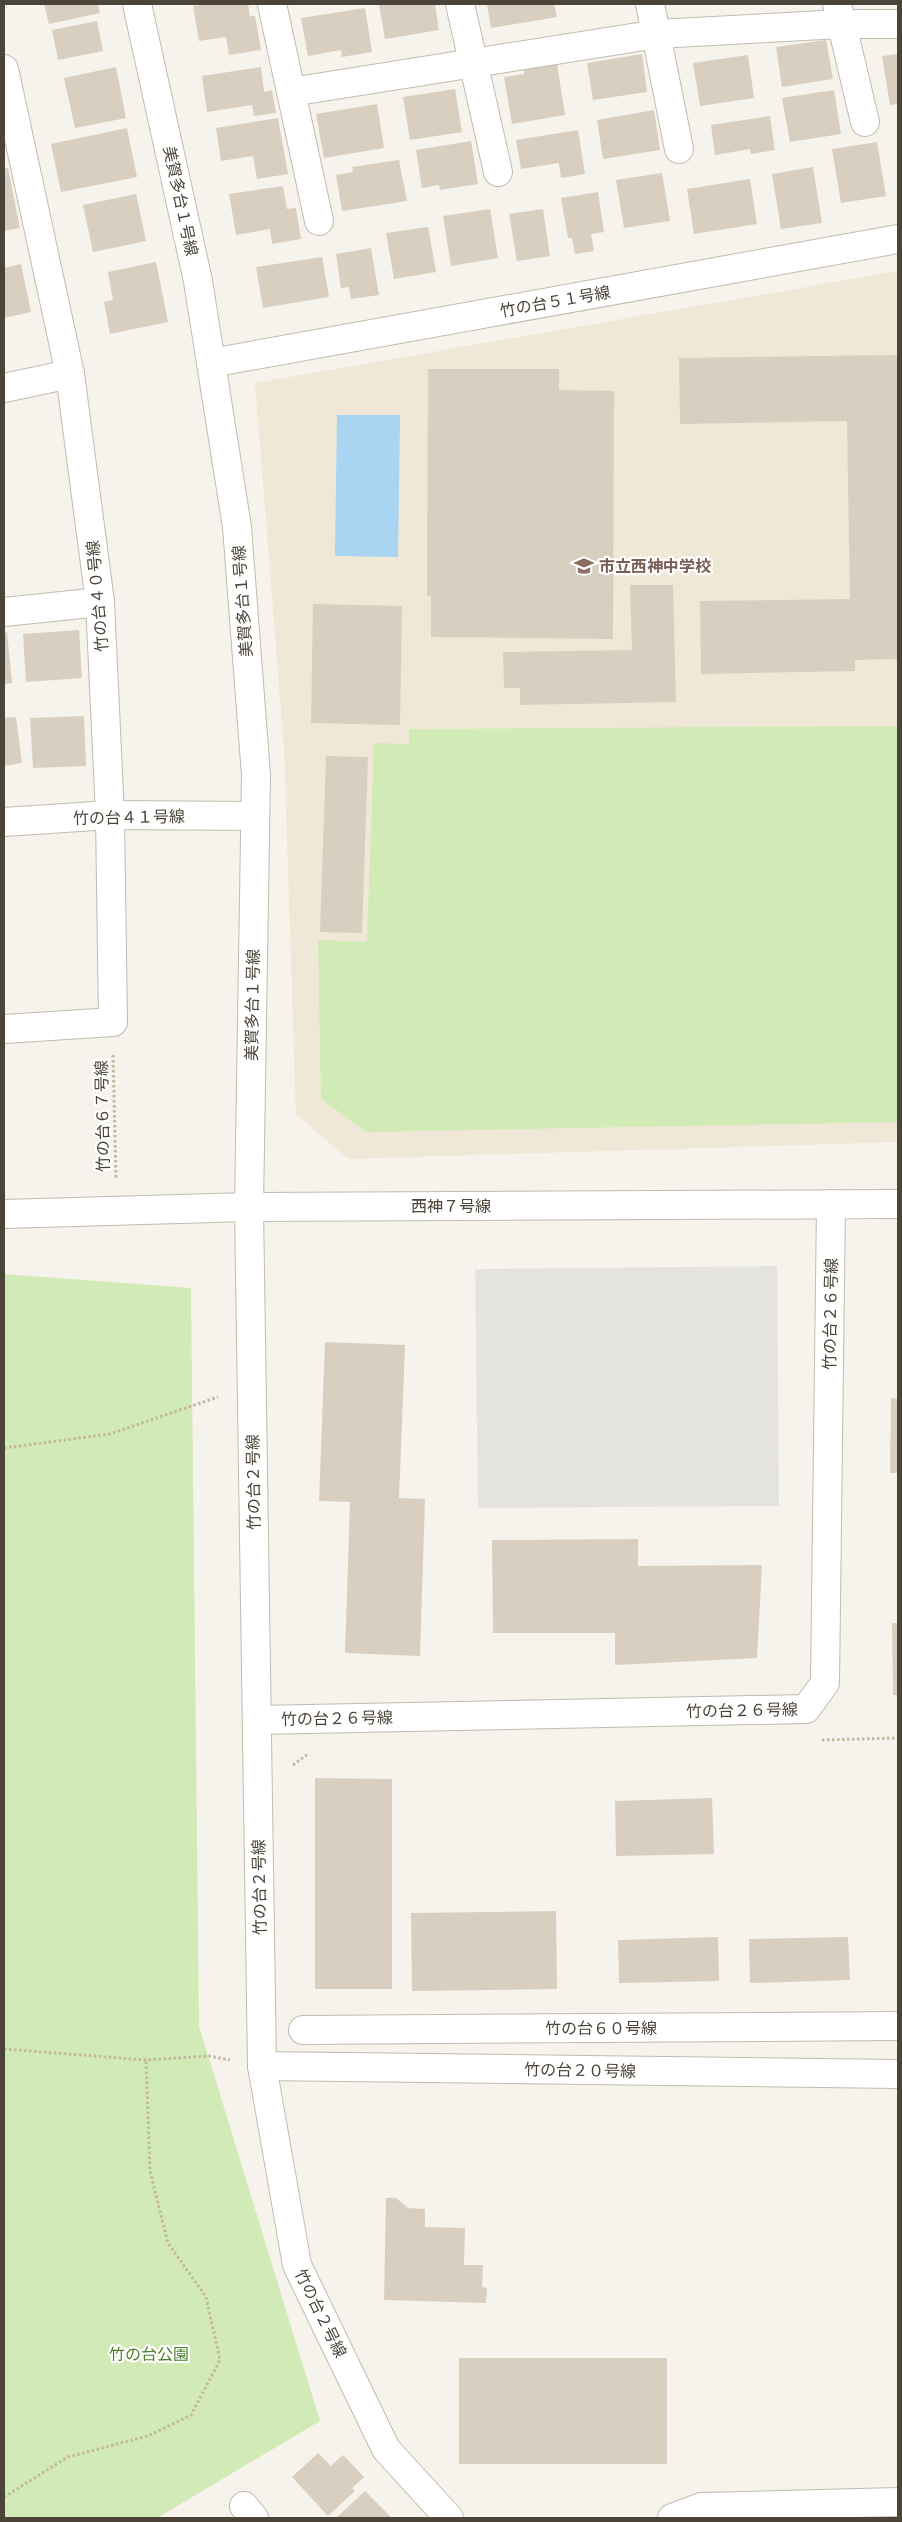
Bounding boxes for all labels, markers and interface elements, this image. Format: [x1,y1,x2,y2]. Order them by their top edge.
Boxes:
street label: 美賀多台１号線 [160,144,202,258]
street label: 竹の台５１号線 [498,281,612,321]
street label: 竹の台４０号線 [82,539,112,653]
street label: 美賀多台１号線 [228,544,256,658]
school or university icon: 市立西神中学校 [573,555,595,577]
place label: 市立西神中学校 [599,556,711,576]
street label: 竹の台４１号線 [73,806,185,828]
street label: 美賀多台１号線 [241,949,263,1061]
street label: 竹の台６７号線 [91,1060,113,1172]
street label: 西神７号線 [411,1196,491,1216]
street label: 竹の台２６号線 [819,1258,841,1370]
street label: 竹の台２号線 [242,1434,264,1530]
street label: 竹の台２６号線 [686,1699,798,1721]
street label: 竹の台２６号線 [281,1707,393,1729]
street label: 竹の台２号線 [248,1839,270,1935]
street label: 竹の台６０号線 [545,2018,657,2038]
street label: 竹の台２０号線 [524,2059,636,2081]
street label: 竹の台２号線 [291,2265,351,2361]
park label: 竹の台公園 [109,2344,189,2364]

